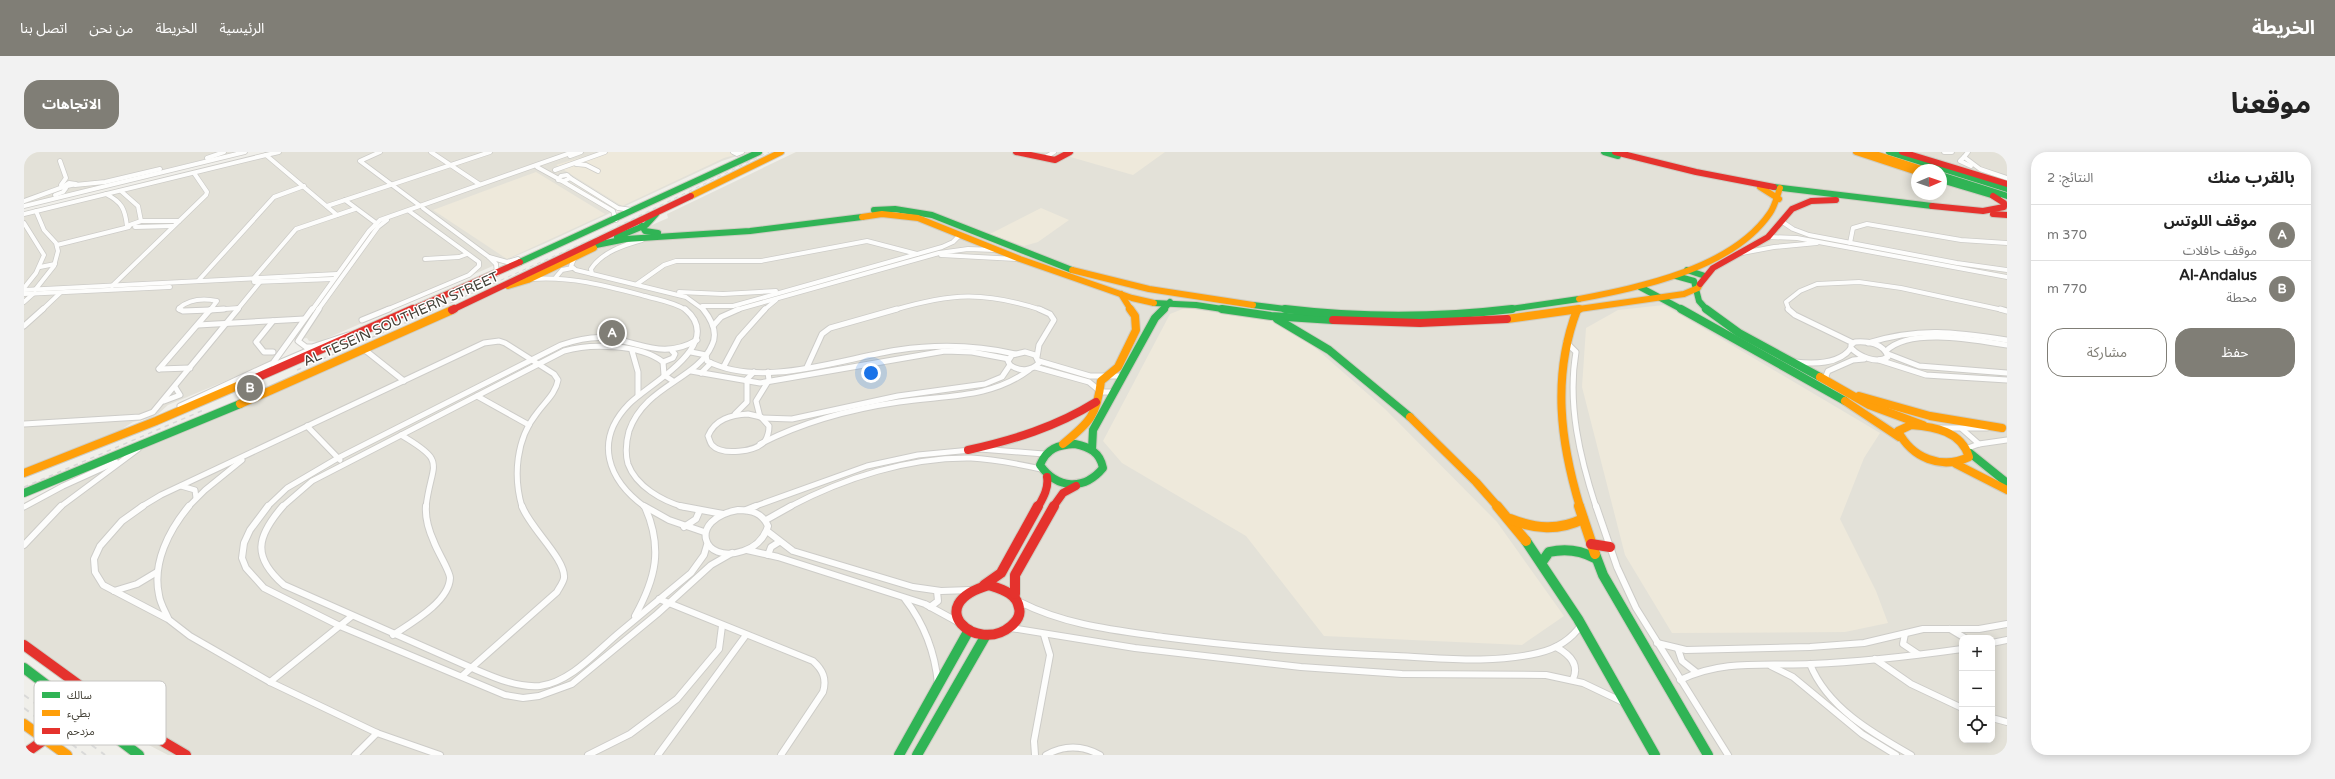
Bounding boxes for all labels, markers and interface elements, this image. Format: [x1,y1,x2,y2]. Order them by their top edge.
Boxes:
text: الخريطة [2252,17,2315,39]
text: اتصل بنا [20,20,67,37]
text: من نحن [89,20,133,37]
text: الخريطة [155,20,197,37]
text: الرئيسية [219,20,264,37]
button: الاتجاهات [24,80,119,129]
text: موقعنا [2231,87,2311,121]
north arrow [1911,164,1947,200]
text: بالقرب منك [2208,167,2295,188]
text: النتائج: 2 [2047,170,2093,186]
text: موقف اللوتس [2164,212,2257,230]
text: 370 m [2047,227,2087,243]
text: A [2277,227,2287,243]
text: موقف حافلات [2183,243,2257,259]
text: Al-Andalus [2179,266,2257,284]
street label: AL TESEIN SOUTHERN STREET [300,268,502,370]
text: 770 m [2047,281,2087,297]
text: B [2278,281,2287,297]
text: محطة [2226,290,2257,306]
pin: A [599,318,625,348]
button: مشاركة [2047,328,2167,377]
button: حفظ [2175,328,2295,377]
your location [861,363,881,383]
pin: B [237,373,263,403]
map controls [1959,635,1995,743]
button: + [1959,635,1995,671]
button: − [1959,671,1995,707]
legend [34,681,166,745]
text: سالك [67,689,92,702]
text: بطيء [67,707,90,723]
button: locate [1959,707,1995,743]
text: مزدحم [67,725,95,740]

